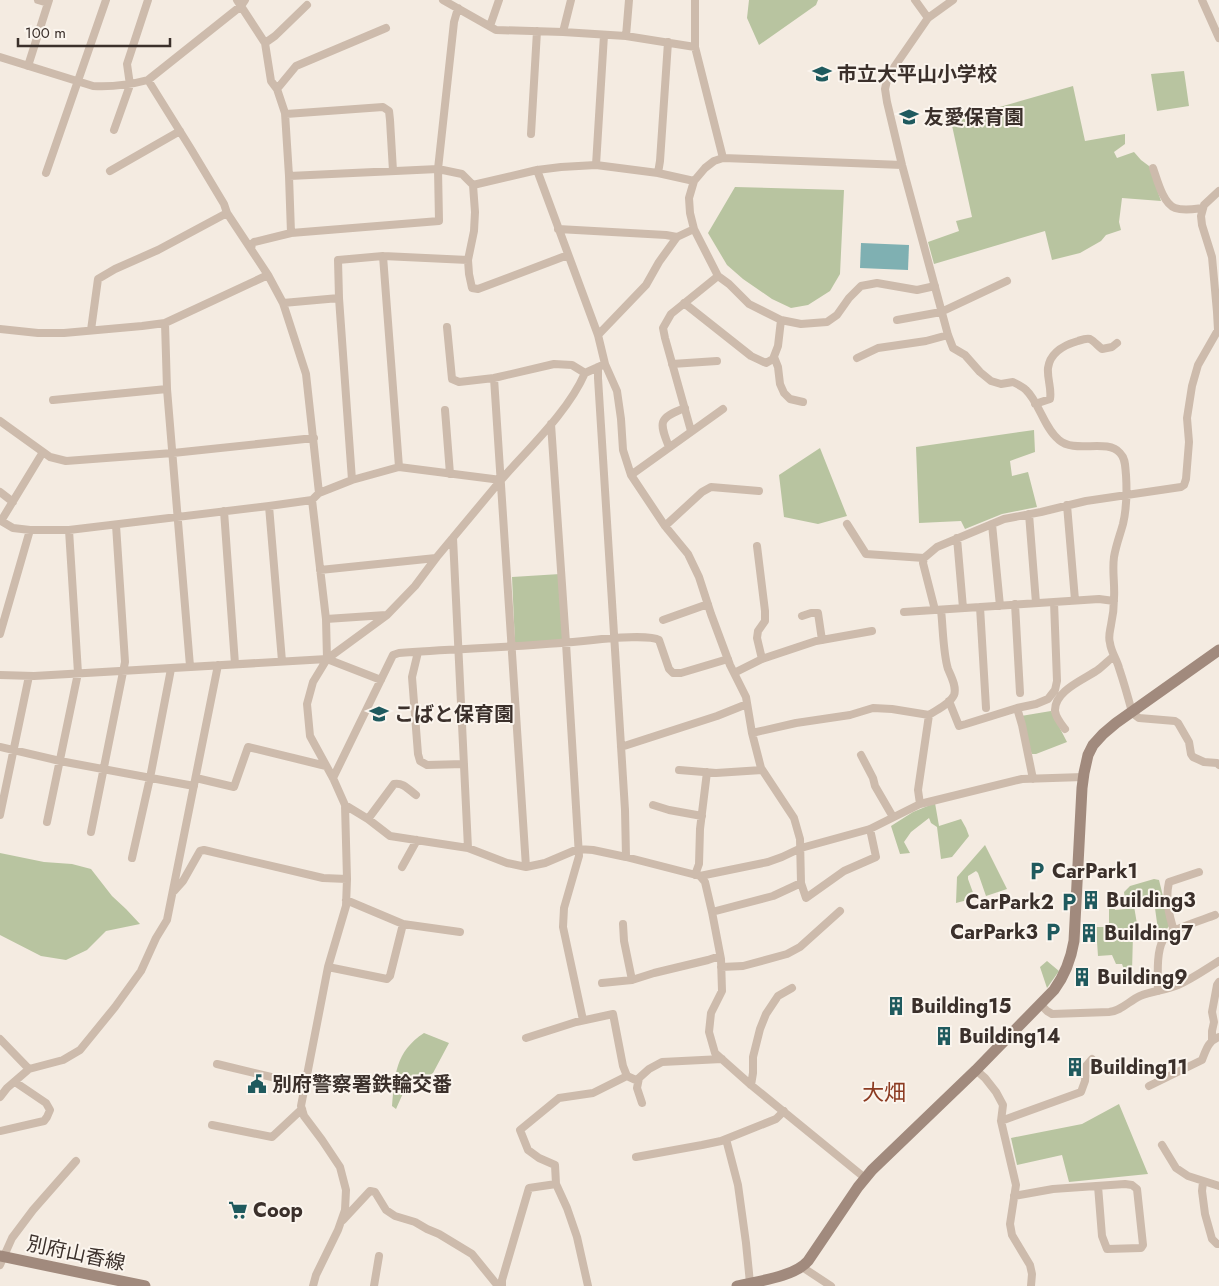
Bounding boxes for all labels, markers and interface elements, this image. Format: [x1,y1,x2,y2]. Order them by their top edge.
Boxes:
scale bar [18,15,170,47]
text: 100 m [25,22,66,44]
place label: 市立大平山小学校 [837,60,997,89]
school or university icon: 市立大平山小学校 [811,63,833,85]
place label: 友愛保育園 [924,103,1024,132]
school or university icon: 友愛保育園 [898,106,920,128]
place label: こばと保育園 [394,700,514,729]
school or university icon: こばと保育園 [368,703,390,725]
place label: CarPark1 [1052,857,1138,886]
parking icon: CarPark1 [1026,860,1048,882]
place label: Building3 [1106,886,1196,915]
place label: CarPark2 [965,888,1054,917]
building icon: Building3 [1080,889,1102,911]
parking icon: CarPark2 [1058,891,1080,913]
place label: CarPark3 [950,918,1038,947]
place label: Building7 [1104,919,1194,948]
parking icon: CarPark3 [1042,921,1064,943]
building icon: Building7 [1078,922,1100,944]
place label: Building9 [1097,963,1188,992]
building icon: Building9 [1071,966,1093,988]
place label: Building15 [911,992,1011,1021]
building icon: Building15 [885,995,907,1017]
place label: Building14 [959,1022,1060,1051]
building icon: Building14 [933,1025,955,1047]
place label: Building11 [1090,1053,1188,1082]
building icon: Building11 [1064,1056,1086,1078]
place label: 別府警察署鉄輪交番 [272,1070,452,1099]
public building icon: 別府警察署鉄輪交番 [246,1073,268,1095]
district label: 大畑 [862,1076,906,1108]
place label: Coop [253,1196,303,1225]
supermarket icon: Coop [227,1199,249,1221]
street label: 別府山香線 [24,1229,128,1278]

